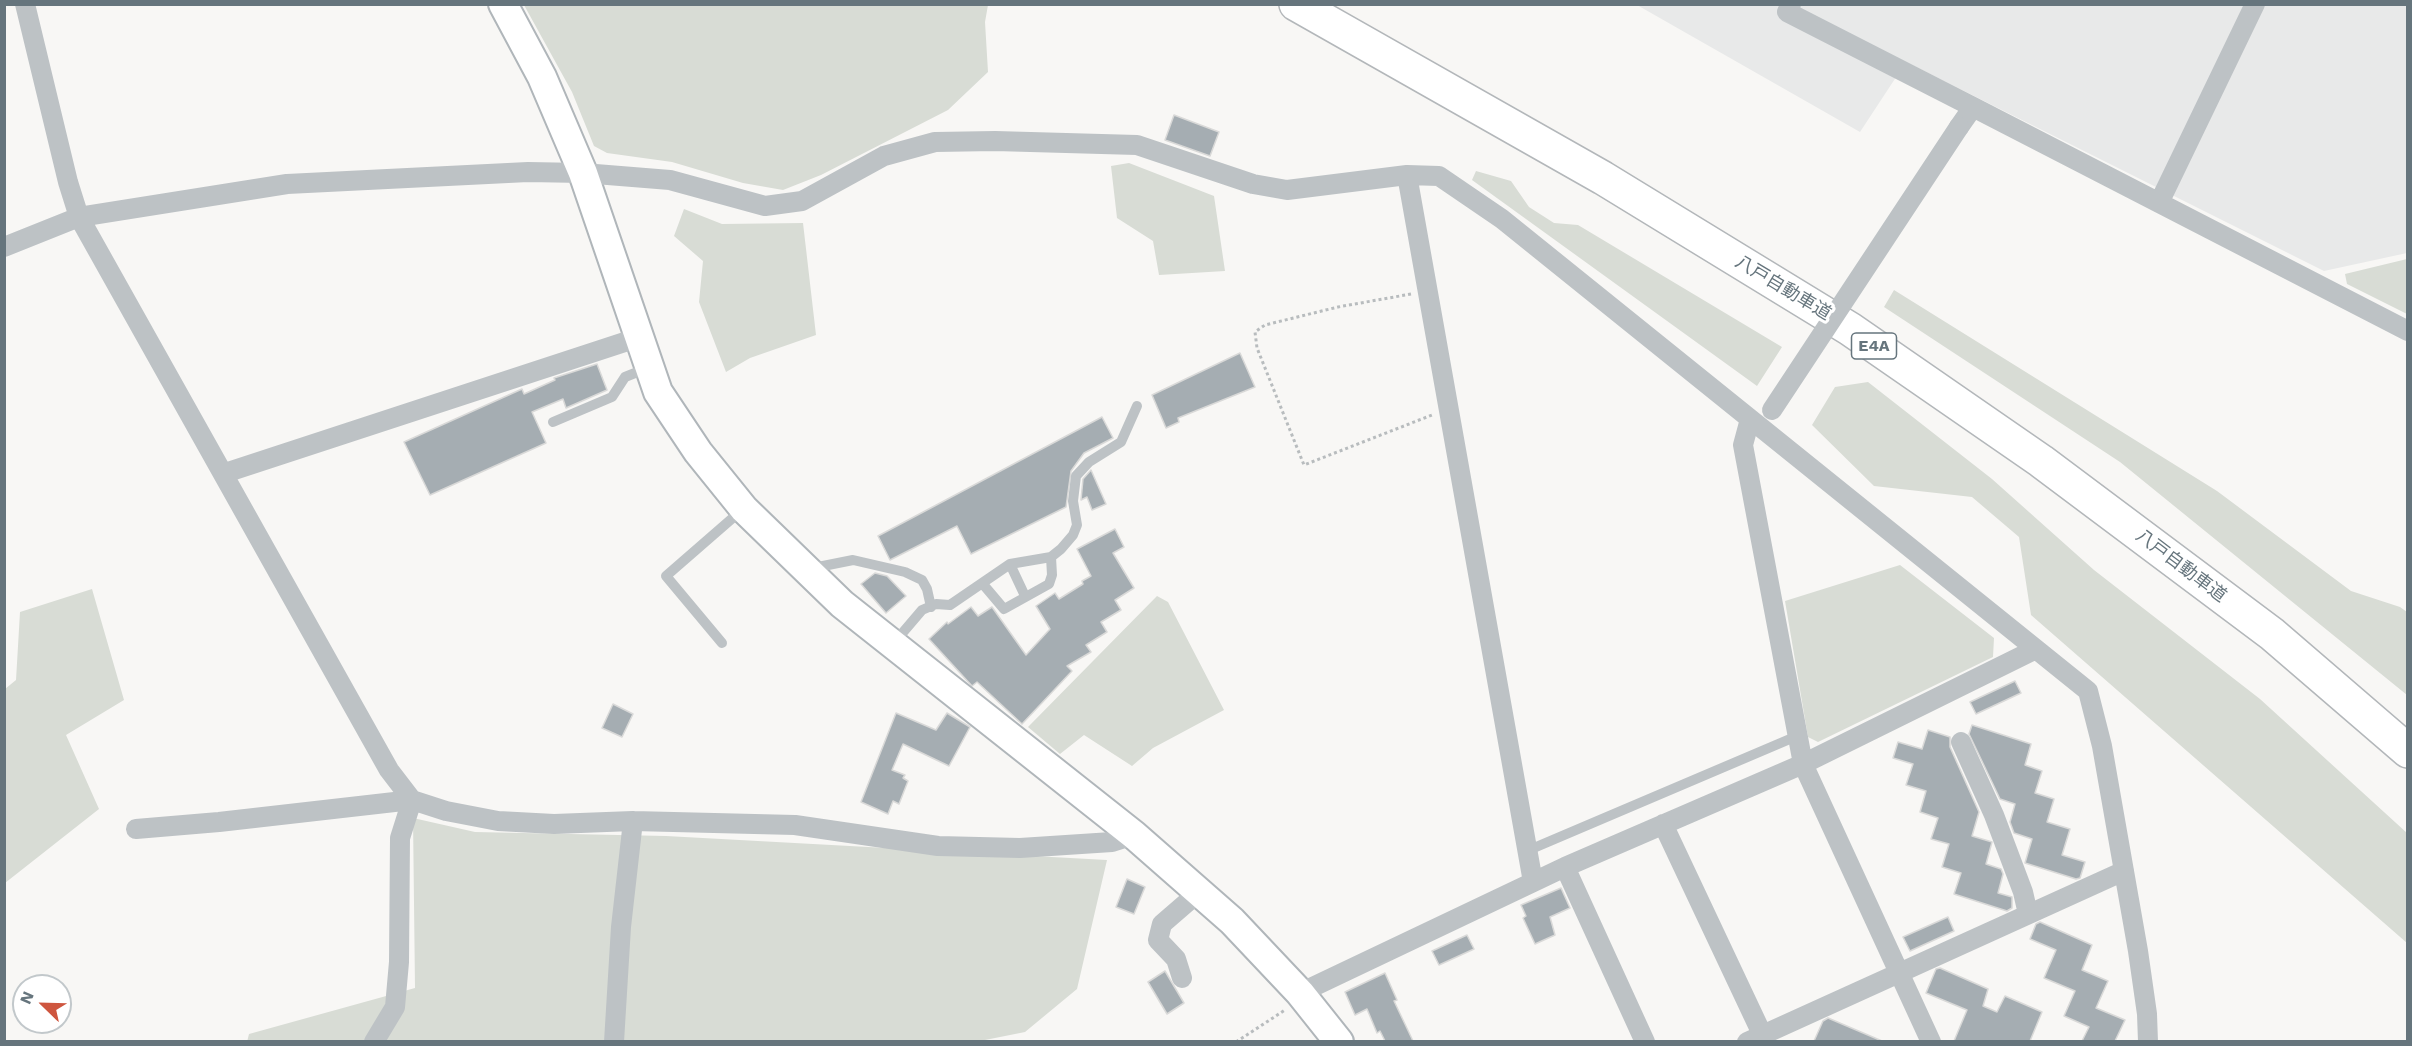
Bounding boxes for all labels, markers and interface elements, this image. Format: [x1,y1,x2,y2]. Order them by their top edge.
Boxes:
street label: 八戸自動車道 [1731,251,1835,325]
road number: E4A [1852,333,1896,359]
street label: 八戸自動車道 [2131,525,2231,607]
north arrow [12,974,72,1034]
text: N [16,988,38,1007]

